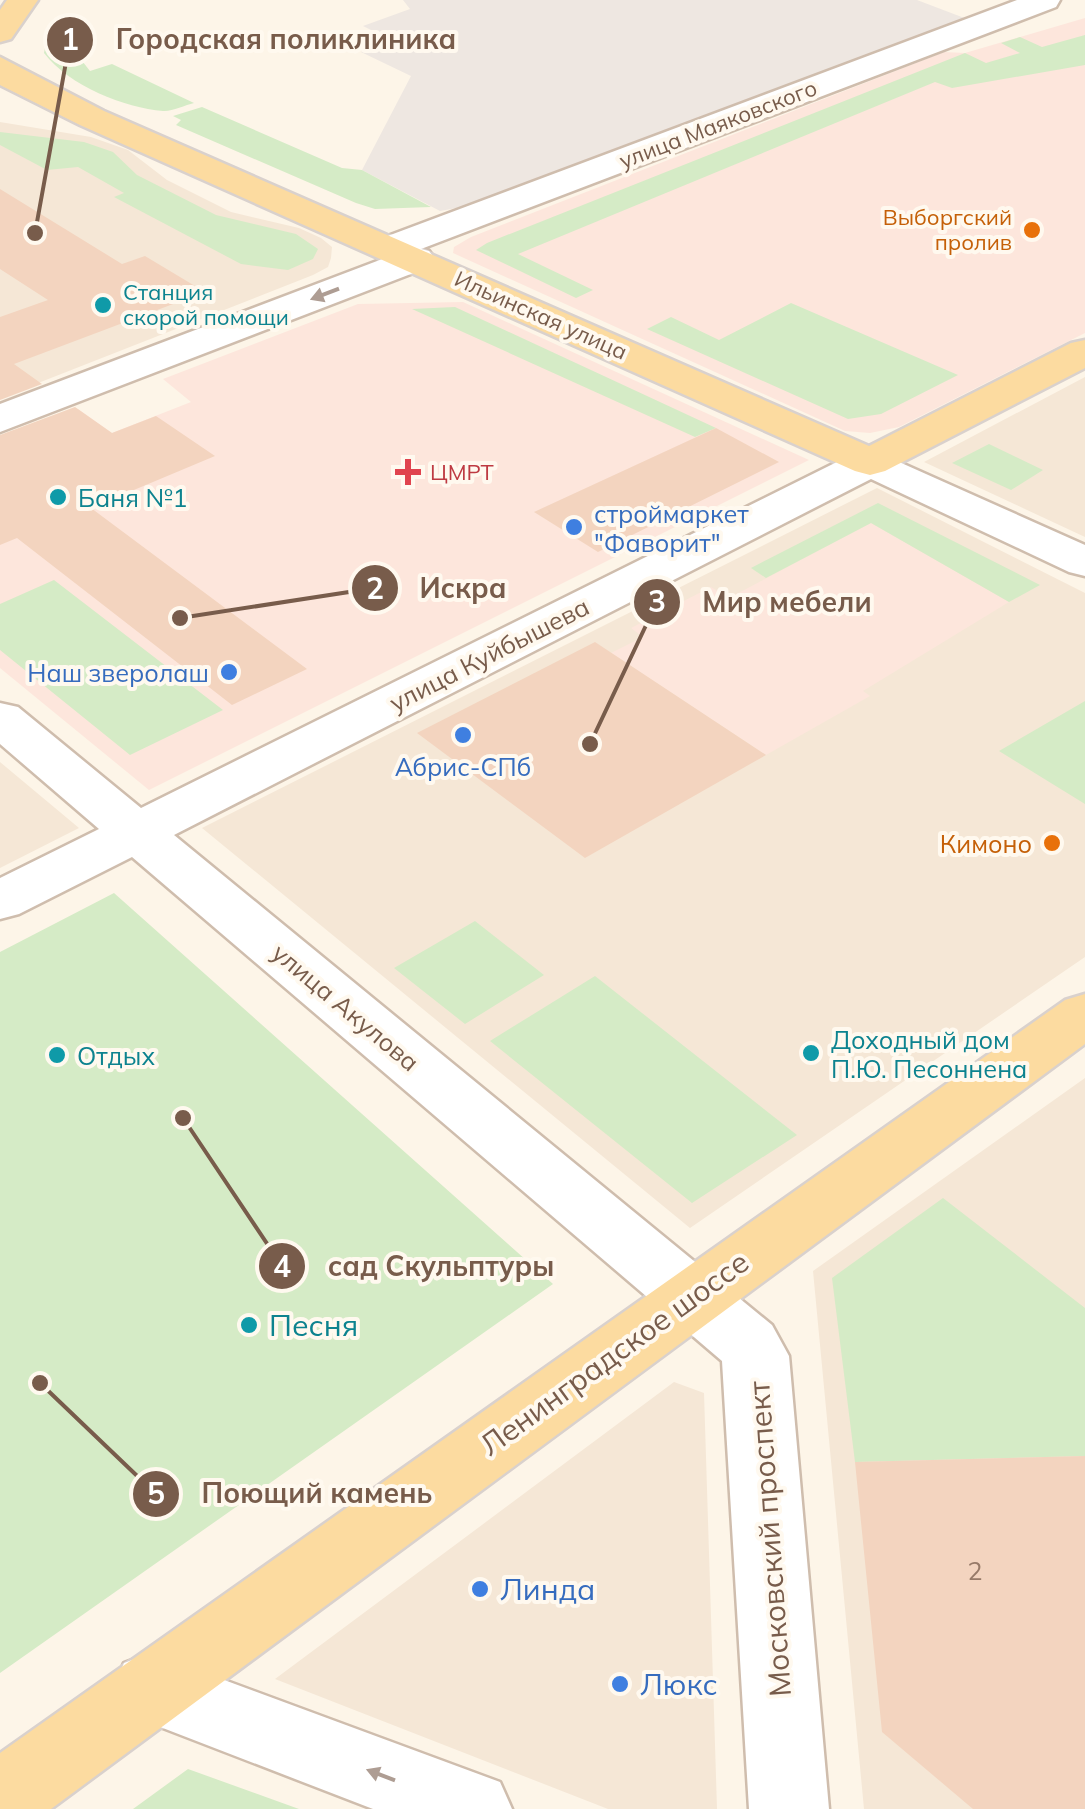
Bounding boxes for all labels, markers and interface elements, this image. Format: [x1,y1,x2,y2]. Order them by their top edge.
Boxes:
callout: Городская поликлиника [45,11,476,69]
text: 1 [61,20,79,58]
text: Городская поликлиника [116,21,456,56]
street label: улица Маяковского [615,73,821,175]
place label: Выборгский пролив [883,203,1012,256]
marker: Выборгский пролив [1021,219,1043,241]
street label: Ильинская улица [450,264,632,366]
place label: Станция скорой помощи [123,278,289,331]
one-way arrow [309,287,339,302]
marker: Станция скорой помощи [92,294,114,316]
place label: ЦМРТ [430,458,494,486]
marker: ЦМРТ [395,459,421,485]
place label: Баня №1 [78,482,188,513]
marker: Баня №1 [47,486,69,508]
place label: строймаркет "Фаворит" [594,498,749,558]
marker: строймаркет "Фаворит" [563,516,585,538]
callout: Искра [350,559,527,617]
text: 2 [366,569,384,607]
text: Искра [419,570,507,605]
callout: Мир мебели [632,573,891,631]
text: 3 [648,582,666,620]
text: Мир мебели [702,584,872,619]
street label: улица Куйбышева [384,590,594,718]
place label: Наш зверолаш [27,657,209,688]
marker: Наш зверолаш [218,661,240,683]
marker: Абрис-СПб [452,724,474,746]
place label: Абрис-СПб [395,751,531,782]
place label: Кимоно [940,828,1032,859]
marker: Кимоно [1041,832,1063,854]
street label: улица Акулова [266,937,426,1077]
place label: Доходный дом П.Ю. Песоннена [831,1024,1027,1084]
place label: Отдых [77,1040,155,1071]
marker: Доходный дом П.Ю. Песоннена [800,1042,822,1064]
marker: Отдых [46,1044,68,1066]
callout: сад Скульптуры [257,1237,574,1295]
street label: Ленинградское шоссе [472,1243,756,1463]
text: 4 [273,1247,291,1285]
text: сад Скульптуры [328,1248,554,1283]
place label: Песня [269,1306,358,1344]
marker: Песня [238,1314,260,1336]
street label: Московский проспект [739,1379,799,1698]
callout: Поющий камень [131,1465,452,1523]
text: 5 [147,1474,165,1512]
text: Поющий камень [202,1475,432,1510]
house number: 2 [967,1555,983,1586]
place label: Линда [500,1570,595,1608]
marker: Линда [469,1578,491,1600]
place label: Люкс [640,1665,718,1703]
marker: Люкс [609,1673,631,1695]
one-way arrow [366,1767,396,1782]

